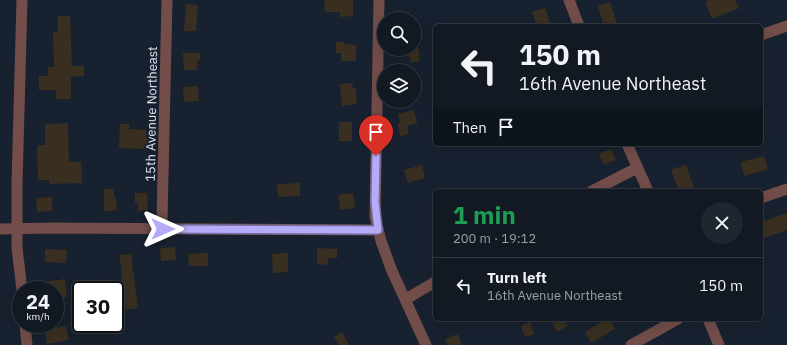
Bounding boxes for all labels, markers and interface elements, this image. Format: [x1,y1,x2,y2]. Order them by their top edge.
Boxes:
map controls [377,12,421,108]
button: search [377,12,421,56]
text: 150 m [519,36,601,73]
icon: left [453,40,505,92]
street label: 15th Avenue Northeast [142,46,161,182]
button: layers [377,64,421,108]
text: 16th Avenue Northeast [519,72,706,95]
pin [359,115,393,156]
icon: arrive [495,116,517,138]
text: Then [453,118,487,137]
icon: arrive [365,121,387,143]
text: 1 min [453,199,516,231]
button: close [701,202,743,244]
position arrow [142,208,184,250]
text: 200 m · 19:12 [453,230,536,247]
text: Turn left [487,268,547,287]
icon: left [453,275,475,297]
text: 150 m [699,276,743,295]
speed limit sign: 30 [72,281,124,333]
text: 16th Avenue Northeast [487,287,622,304]
text: 24 [26,288,50,315]
text: km/h [26,310,50,323]

